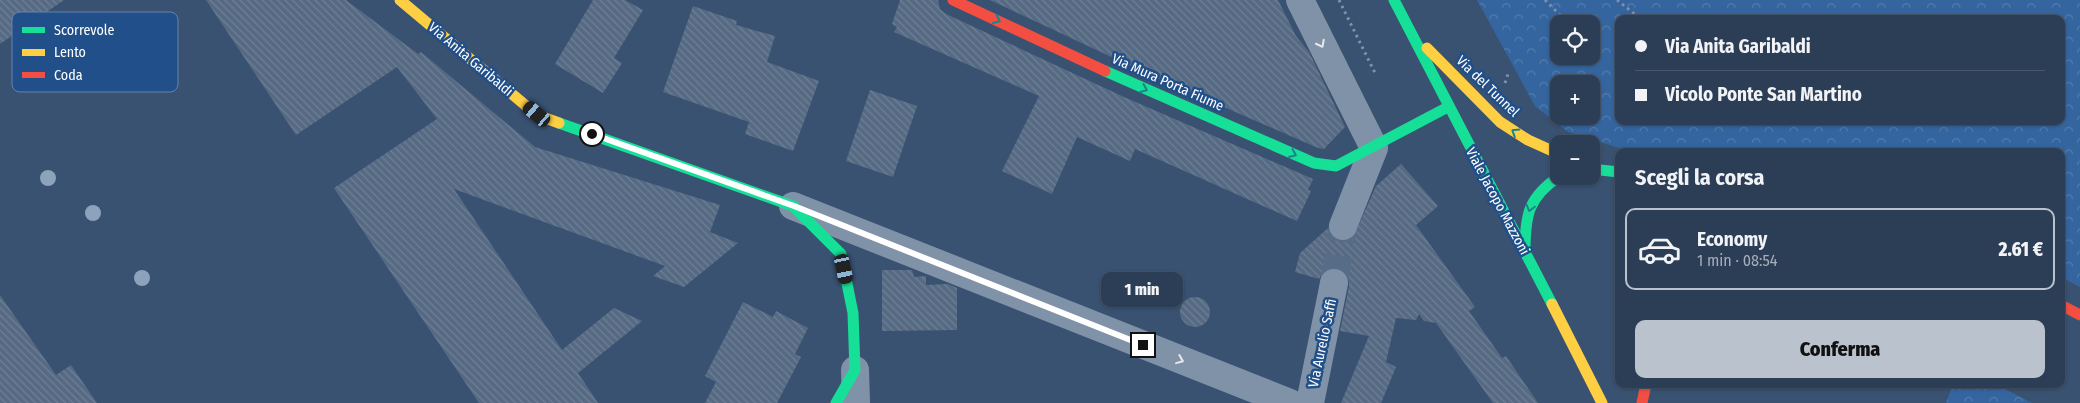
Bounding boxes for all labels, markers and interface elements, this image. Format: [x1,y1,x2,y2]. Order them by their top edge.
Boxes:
legend [12,12,178,92]
one-way arrow [992,14,1001,25]
map controls [1550,15,1600,185]
button: locate [1550,15,1600,65]
street label: Via Anita Garibaldi [425,19,517,100]
text: Scorrevole [54,22,114,39]
text: Via Anita Garibaldi [1665,35,1811,58]
one-way arrow [1315,38,1325,47]
text: Lento [54,44,86,61]
street label: Via Mura Porta Fiume [1109,50,1226,115]
street label: Via del Tunnel [1453,52,1523,121]
text: Coda [54,67,83,84]
button: + [1550,75,1600,125]
one-way arrow [1139,82,1148,93]
text: Vicolo Ponte San Martino [1665,83,1862,106]
car [520,99,553,129]
route start [581,123,603,145]
one-way arrow [1512,128,1521,138]
button: − [1550,135,1600,185]
street label: Viale Jacopo Mazzoni [1462,145,1533,258]
one-way arrow [1288,147,1297,158]
text: Scegli la corsa [1635,164,1765,191]
one-way arrow [1526,203,1536,211]
icon: car [1637,227,1682,272]
text: Economy [1697,228,1767,251]
text: 2.61 € [1998,238,2043,261]
text: 1 min · 08:54 [1697,251,1778,270]
car [833,253,854,285]
callout: 1 min [1102,272,1184,308]
text: 1 min [1125,280,1159,299]
street label: Via Aurelio Saffi [1305,297,1340,389]
button: Conferma [1635,320,2045,378]
route end [1132,334,1154,356]
one-way arrow [1175,353,1184,364]

